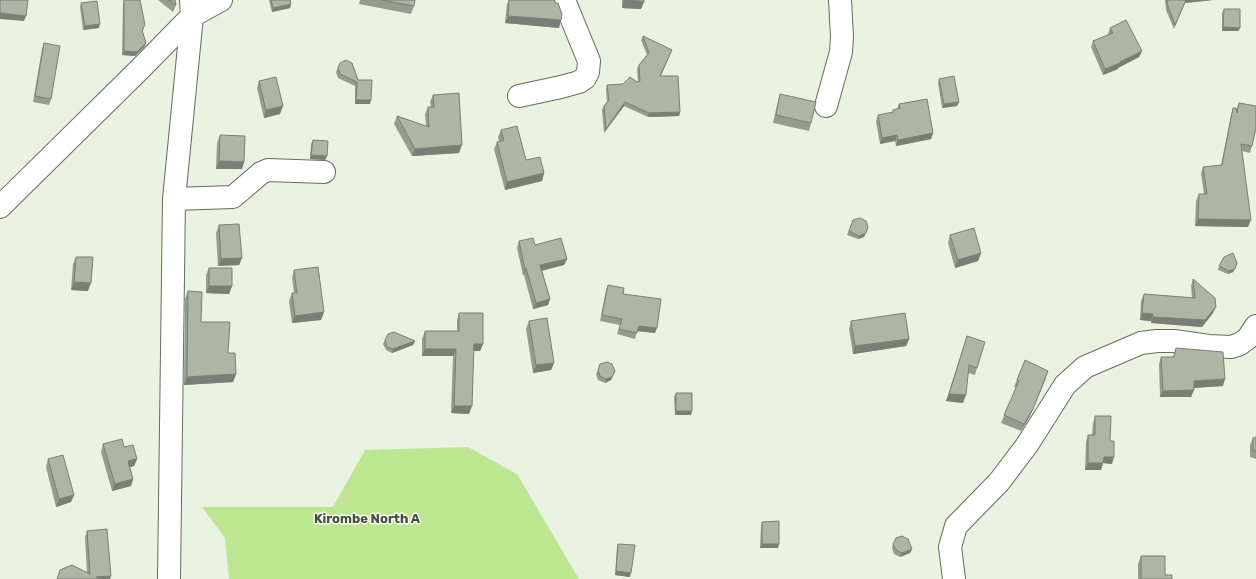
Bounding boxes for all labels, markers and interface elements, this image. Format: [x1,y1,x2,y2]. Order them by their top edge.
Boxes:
district label: Kirombe North A [314,511,421,526]

